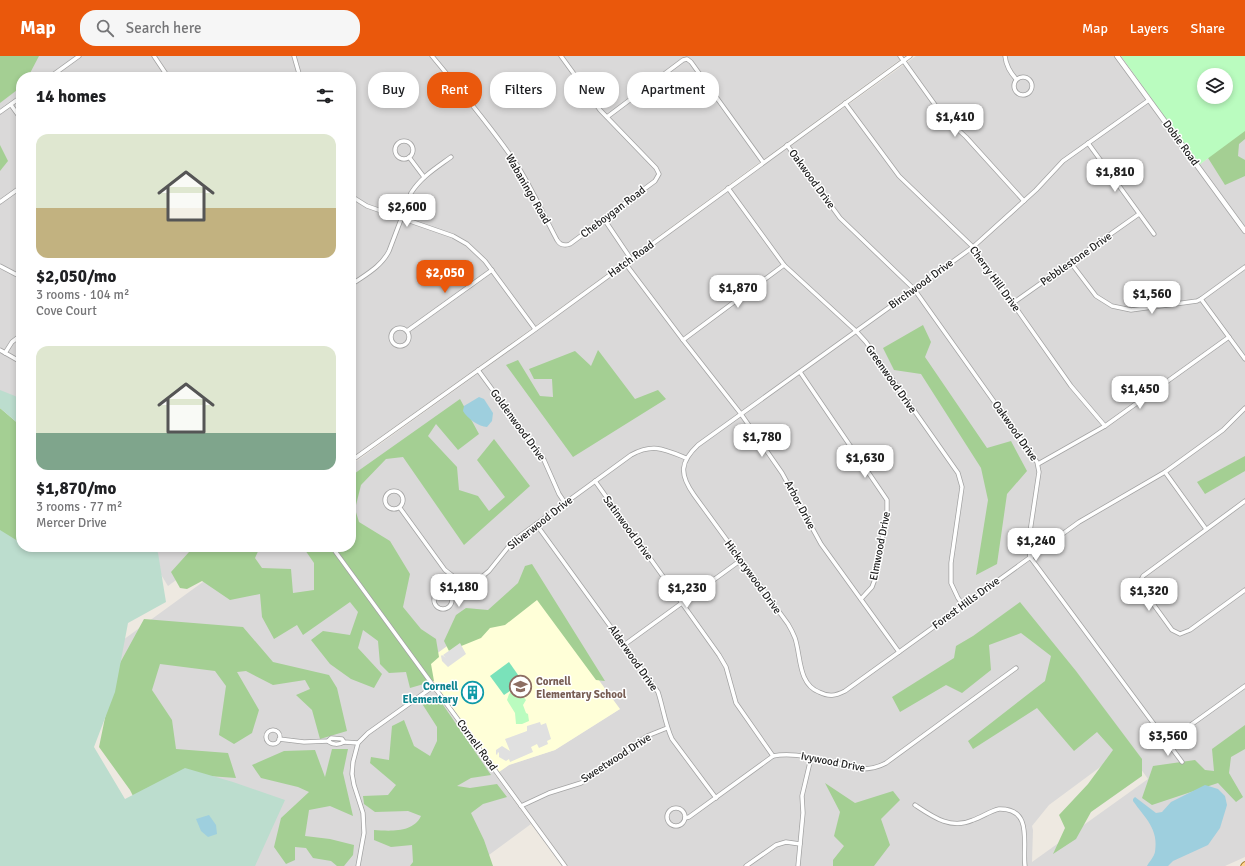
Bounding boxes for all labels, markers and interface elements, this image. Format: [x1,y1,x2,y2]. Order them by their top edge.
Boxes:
search box [80,10,360,46]
text: Map [20,16,56,40]
icon: search [94,17,116,39]
text: Search here [126,19,201,37]
text: Map [1082,20,1108,37]
text: Layers [1130,20,1169,37]
text: Share [1191,20,1225,37]
map controls [1197,68,1233,104]
button: layers [1197,68,1233,104]
chip: Buy [368,72,419,108]
chip: Rent [427,72,482,108]
chip: Filters [490,72,556,108]
chip: New [564,72,619,108]
chip: Apartment [627,72,719,108]
icon: filters [314,85,336,107]
text: 14 homes [36,86,106,107]
pin: $1,410 [922,104,988,138]
text: $1,410 [936,109,974,125]
street label: Dobie Road [1160,118,1202,168]
street label: Oakwood Drive [786,147,838,211]
street label: Wabaningo Road [503,152,553,226]
pin: $1,810 [1082,159,1148,193]
icon: home [150,160,222,232]
text: $1,810 [1096,164,1134,180]
street label: Cheboygan Road [578,183,648,241]
pin: $2,600 [374,194,440,228]
text: $2,600 [388,199,426,215]
street label: Pebblestone Drive [1038,229,1114,289]
street label: Hatch Road [605,238,657,280]
street label: Cherry Hill Drive [967,244,1023,314]
street label: Birchwood Drive [886,256,956,312]
pin: $2,050 [412,260,478,294]
text: $2,050 [426,265,464,281]
text: $2,050/mo [36,266,116,287]
pin: $1,870 [705,275,771,309]
text: $1,870 [719,280,757,296]
pin: $1,560 [1119,281,1185,315]
text: $1,560 [1133,286,1171,302]
text: 3 rooms · 104 m² [36,287,129,303]
text: Cove Court [36,303,97,319]
street label: Greenwood Drive [863,343,919,415]
icon: home [150,372,222,444]
pin: $1,450 [1107,376,1173,410]
text: $1,450 [1121,381,1159,397]
street label: Goldenwood Drive [488,387,548,463]
street label: Oakwood Drive [990,398,1040,464]
pin: $1,780 [729,424,795,458]
text: $1,780 [743,429,781,445]
pin: $1,630 [832,445,898,479]
text: $1,630 [846,450,884,466]
text: $1,870/mo [36,478,116,499]
street label: Arbor Drive [782,478,818,532]
street label: Satinwood Drive [600,493,656,563]
street label: Silverwood Drive [505,494,575,552]
text: 3 rooms · 77 m² [36,499,122,515]
street label: Elmwood Drive [867,510,893,582]
text: Mercer Drive [36,515,107,531]
pin: $1,240 [1003,528,1069,562]
text: $1,240 [1017,533,1055,549]
street label: Hickorywood Drive [722,538,784,616]
pin: $1,180 [426,574,492,608]
street label: Forest Hills Drive [930,574,1002,632]
pin: $1,230 [654,575,720,609]
pin: $1,320 [1116,578,1182,612]
text: $1,180 [440,579,478,595]
text: $1,230 [668,580,706,596]
text: $1,320 [1130,583,1168,599]
street label: Alderwood Drive [605,623,661,693]
school or university icon: Cornell Elementary School [508,674,534,700]
place label: Cornell Elementary School [536,675,627,701]
building icon: Cornell Elementary [460,679,486,705]
place label: Cornell Elementary [403,680,459,706]
street label: Cornell Road [454,717,500,773]
pin: $3,560 [1135,723,1201,757]
text: $3,560 [1149,728,1187,744]
street label: Sweetwood Drive [579,731,653,785]
street label: Ivywood Drive [800,749,866,775]

